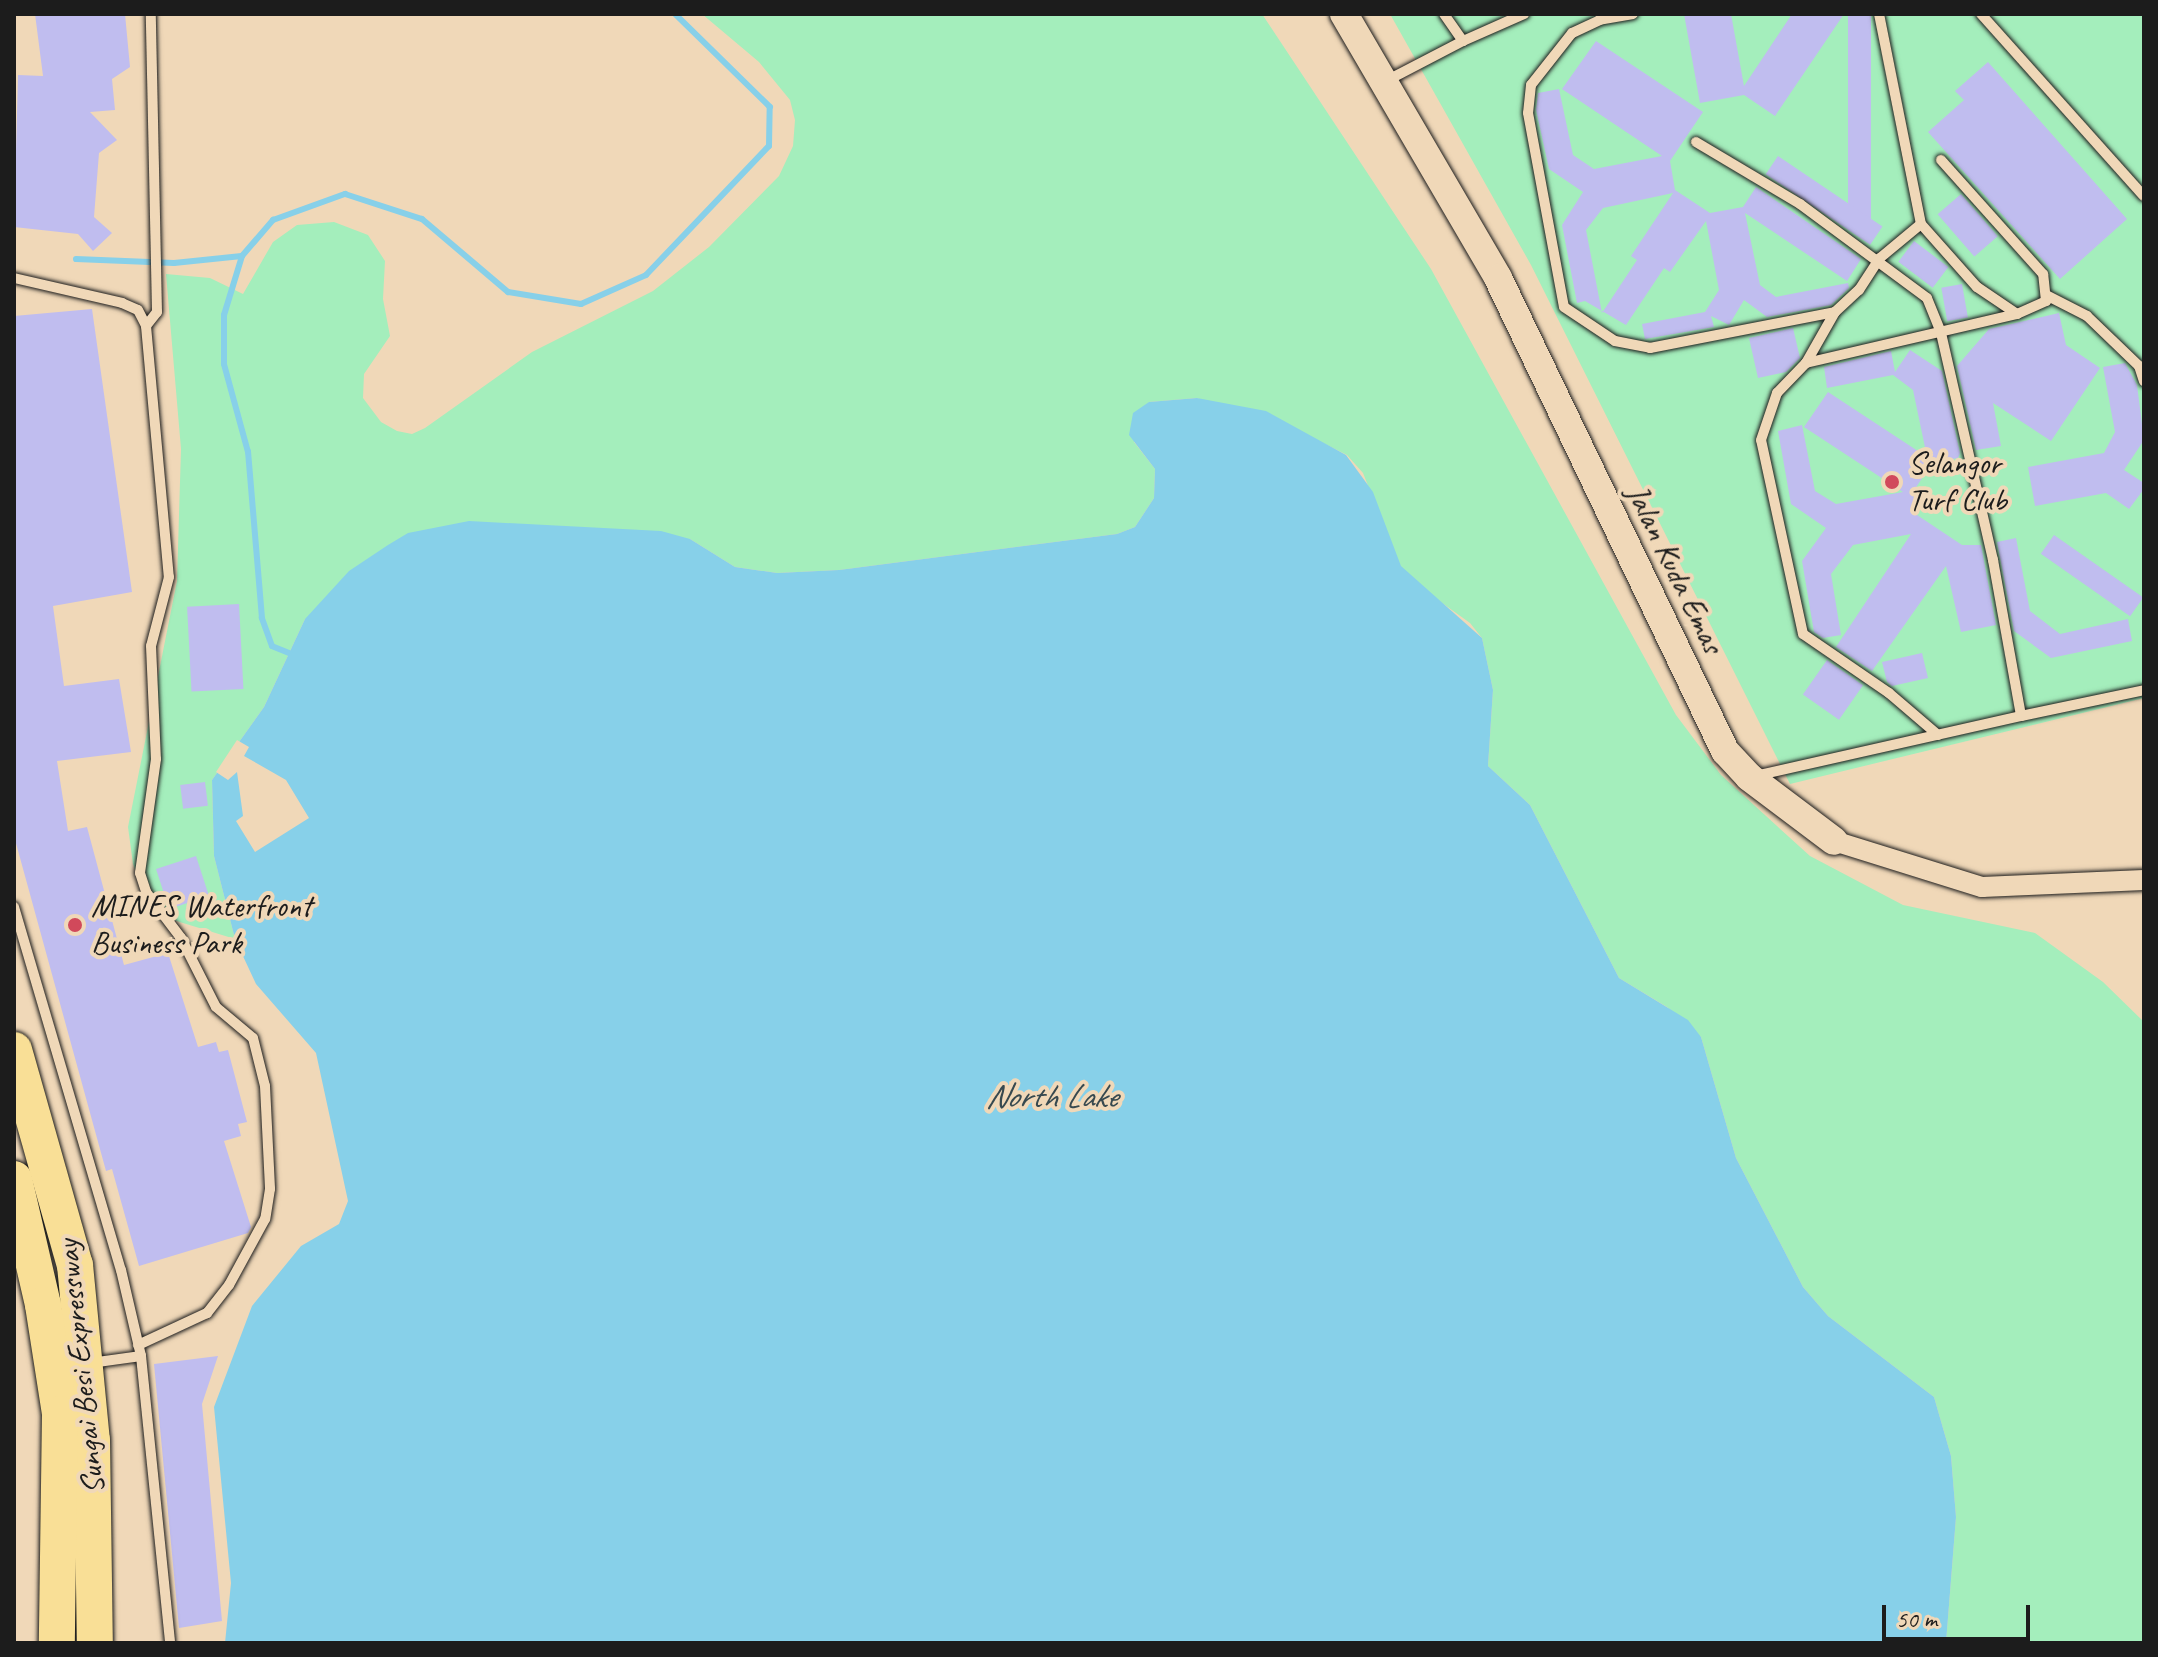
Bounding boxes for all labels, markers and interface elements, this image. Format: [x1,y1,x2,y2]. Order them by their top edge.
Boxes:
place label: Selangor Turf Club [1908,445,2007,520]
marker: Selangor Turf Club [1883,473,1901,491]
street label: Jalan Kuda Emas [1618,479,1732,659]
place label: MINES Waterfront Business Park [91,888,311,963]
marker: MINES Waterfront Business Park [66,916,84,934]
water label: North Lake [985,1076,1117,1116]
street label: Sungai Besi Expressway [49,1238,113,1496]
scale bar [1886,1589,2034,1639]
text: 50 m [1896,1604,1937,1634]

